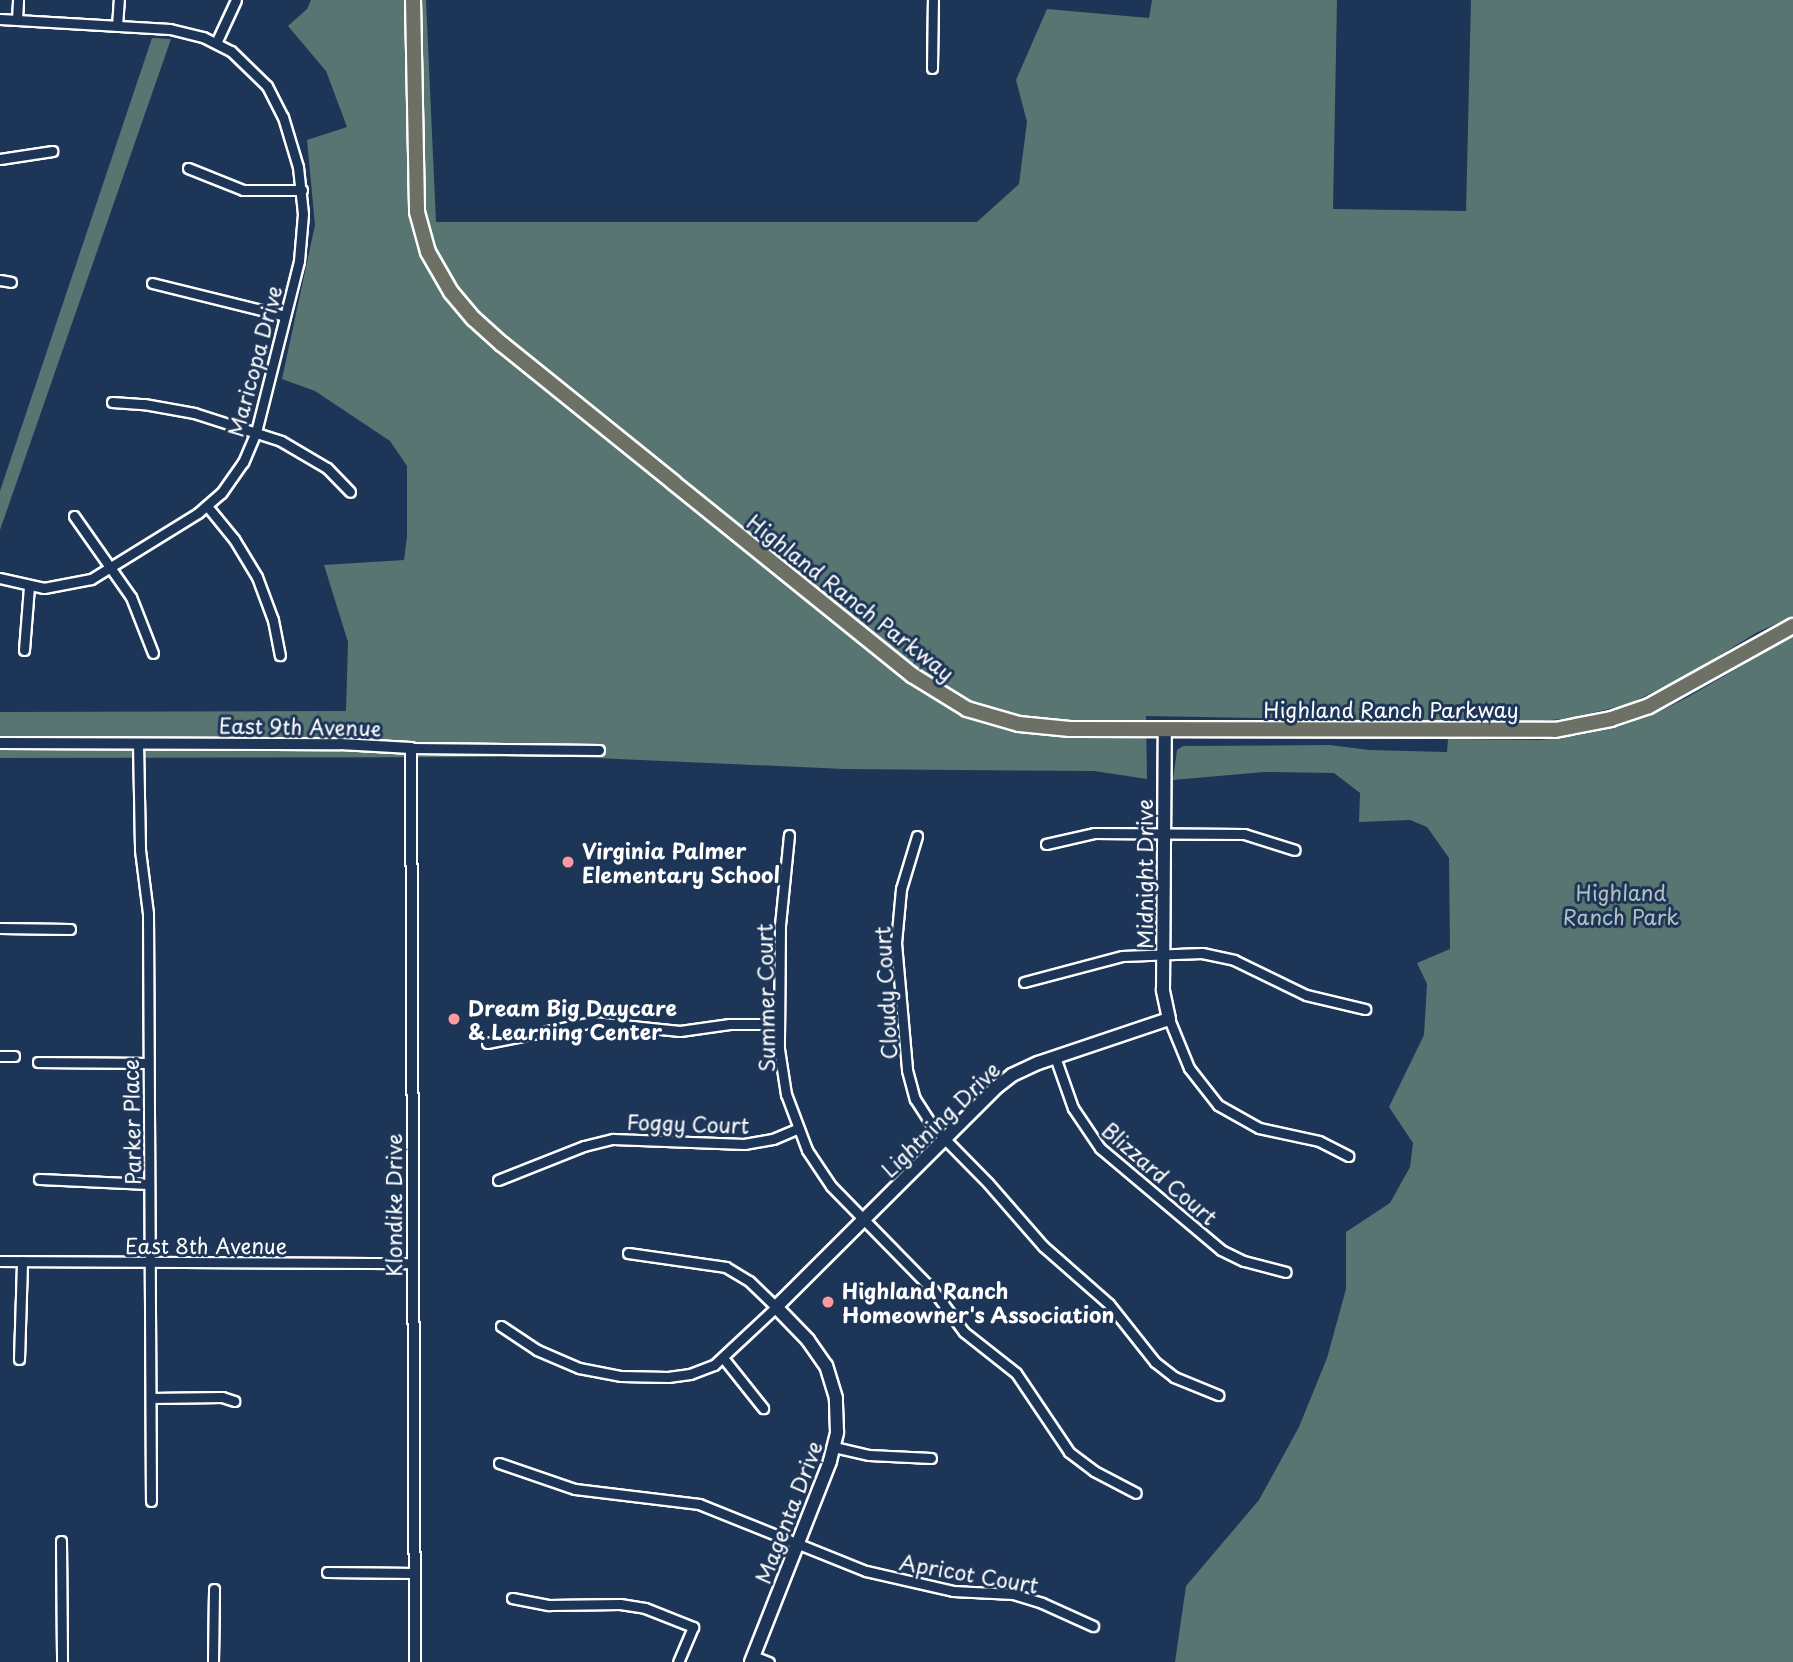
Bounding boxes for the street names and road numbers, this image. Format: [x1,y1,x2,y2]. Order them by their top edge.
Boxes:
street label: Maricopa Drive [222,282,286,440]
street label: Highland Ranch Parkway [742,508,960,686]
street label: Highland Ranch Parkway [1263,696,1519,722]
street label: East 9th Avenue [219,712,381,740]
street label: Midnight Drive [1131,799,1157,949]
street label: Summer Court [751,923,779,1073]
street label: Cloudy Court [869,925,901,1061]
street label: Lightning Drive [876,1057,1004,1181]
street label: Parker Place [117,1058,145,1186]
street label: Foggy Court [626,1108,750,1138]
street label: Blizzard Court [1097,1116,1223,1230]
street label: Klondike Drive [380,1132,406,1278]
street label: East 8th Avenue [124,1232,288,1258]
street label: Magenta Drive [749,1437,827,1587]
street label: Apricot Court [897,1548,1041,1598]

